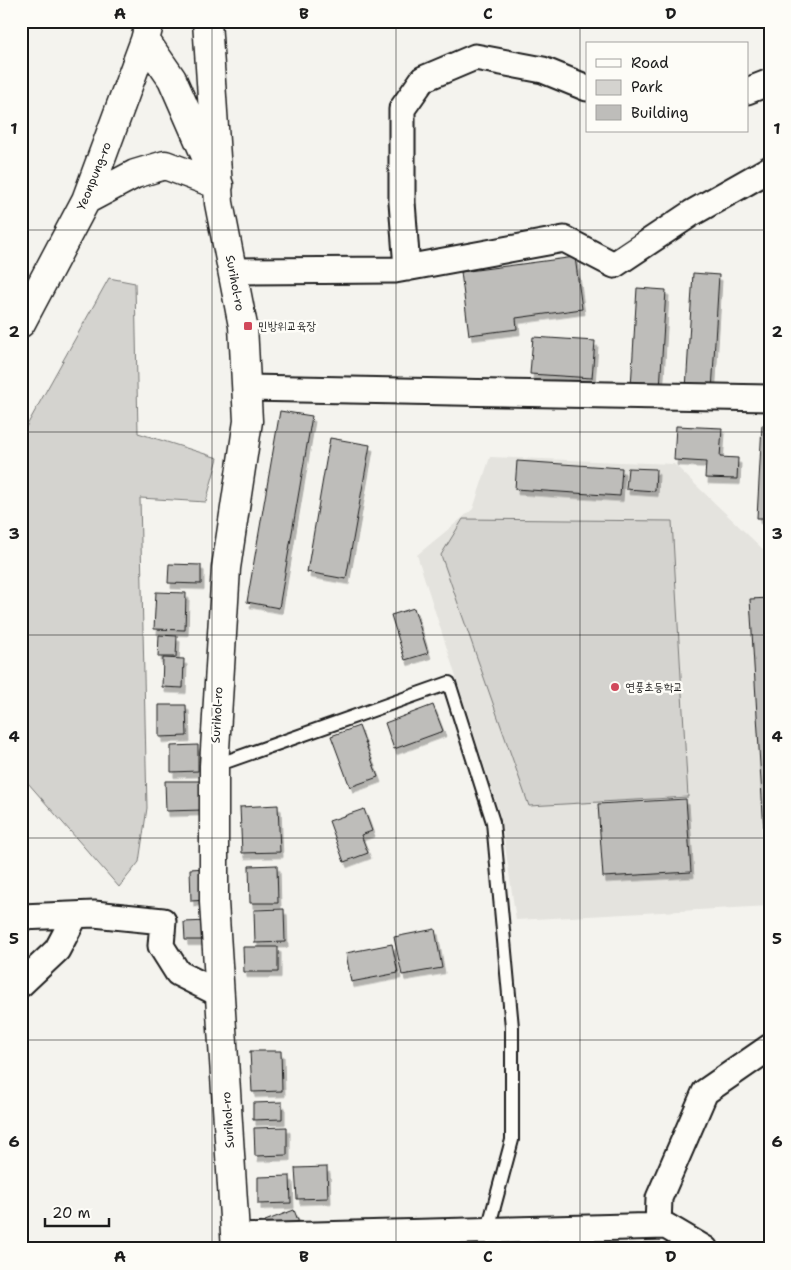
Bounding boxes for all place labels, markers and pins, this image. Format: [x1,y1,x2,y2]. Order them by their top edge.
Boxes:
place label: 민방위교육장 [258,318,316,334]
marker: 민방위교육장 [242,320,254,332]
place label: 연풍초등학교 [625,679,683,695]
marker: 연풍초등학교 [609,681,621,693]

